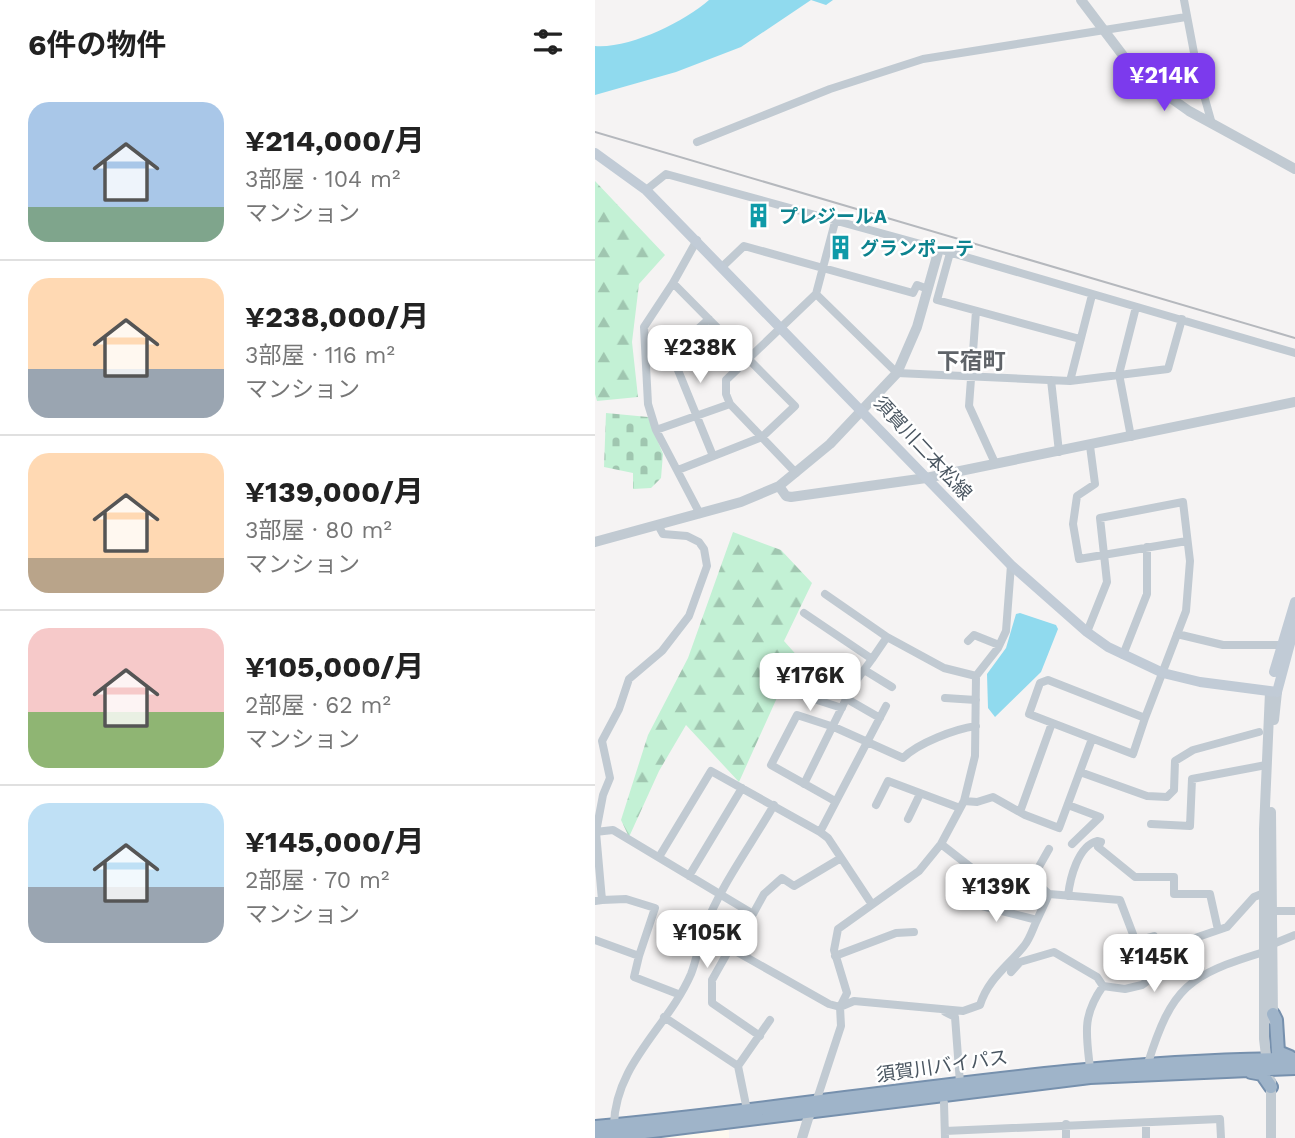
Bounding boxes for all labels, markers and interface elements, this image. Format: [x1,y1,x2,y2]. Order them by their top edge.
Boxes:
icon: filters [529,23,567,61]
text: 6件の物件 [28,27,166,62]
pin: ¥214K [1115,54,1213,113]
text: ¥214K [1129,62,1199,89]
text: ¥214,000/月 [245,123,425,158]
icon: home [84,130,168,214]
text: 3部屋 · 104 m² [245,166,400,193]
text: マンション [245,200,360,227]
building icon: プレジールA [745,202,773,230]
place label: プレジールA [779,205,887,228]
building icon: グランポーテ [826,234,854,262]
place label: グランポーテ [860,237,974,260]
text: ¥238,000/月 [245,299,429,334]
icon: home [84,306,168,390]
pin: ¥238K [651,326,749,385]
text: ¥238K [663,334,737,361]
text: 3部屋 · 116 m² [245,342,395,369]
district label: 下宿町 [937,348,1006,375]
text: マンション [245,376,360,403]
street label: 須賀川二本松線 [869,392,977,504]
text: ¥139,000/月 [245,474,424,509]
icon: home [84,481,168,565]
text: 3部屋 · 80 m² [245,517,392,544]
text: マンション [245,551,360,578]
text: ¥105,000/月 [245,649,424,684]
pin: ¥176K [761,654,859,713]
icon: home [84,656,168,740]
text: ¥176K [776,662,844,689]
text: 2部屋 · 62 m² [245,692,391,719]
text: マンション [245,726,360,753]
text: ¥145,000/月 [245,824,425,859]
icon: home [84,831,168,915]
pin: ¥139K [947,864,1045,924]
text: 2部屋 · 70 m² [245,867,389,894]
text: ¥139K [962,873,1030,900]
text: マンション [245,901,360,928]
pin: ¥105K [658,911,756,970]
text: ¥105K [672,919,742,946]
pin: ¥145K [1105,934,1203,994]
text: ¥145K [1119,943,1189,970]
street label: 須賀川バイパス [875,1045,1009,1087]

